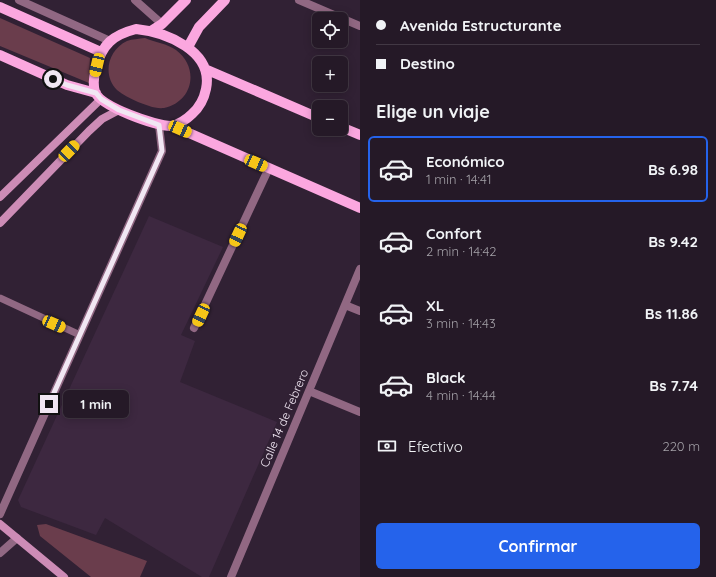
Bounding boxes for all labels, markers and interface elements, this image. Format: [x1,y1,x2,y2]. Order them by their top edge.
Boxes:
map controls [312,12,348,136]
button: locate [312,12,348,48]
text: Avenida Estructurante [400,16,562,35]
car [88,52,106,78]
text: Destino [400,54,455,73]
button: + [312,56,348,92]
route start [44,70,62,88]
button: − [312,100,348,136]
text: Elige un viaje [376,100,490,123]
car [167,119,193,139]
car [56,138,82,164]
icon: car [378,151,414,187]
text: Económico [426,152,505,171]
car [243,153,269,173]
text: Bs 6.98 [648,160,698,179]
text: 1 min · 14:41 [426,171,492,187]
car [227,222,249,248]
icon: car [378,223,414,259]
text: Confort [426,224,482,243]
text: Bs 9.42 [648,232,698,251]
text: 2 min · 14:42 [426,243,497,259]
icon: car [378,295,414,331]
text: XL [426,296,444,315]
car [190,302,212,328]
text: Bs 11.86 [645,304,698,323]
car [41,314,67,334]
text: 3 min · 14:43 [426,315,496,331]
street label: Calle 14 de Febrero [257,367,311,469]
icon: car [378,367,414,403]
text: Black [426,368,466,387]
text: Bs 7.74 [649,376,698,395]
text: 4 min · 14:44 [426,387,496,403]
callout: 1 min [63,390,129,418]
route end [40,395,58,413]
text: 1 min [80,396,112,412]
icon: cash [376,435,398,457]
text: Efectivo [408,437,463,456]
text: 220 m [662,438,700,454]
button: Confirmar [376,523,700,569]

